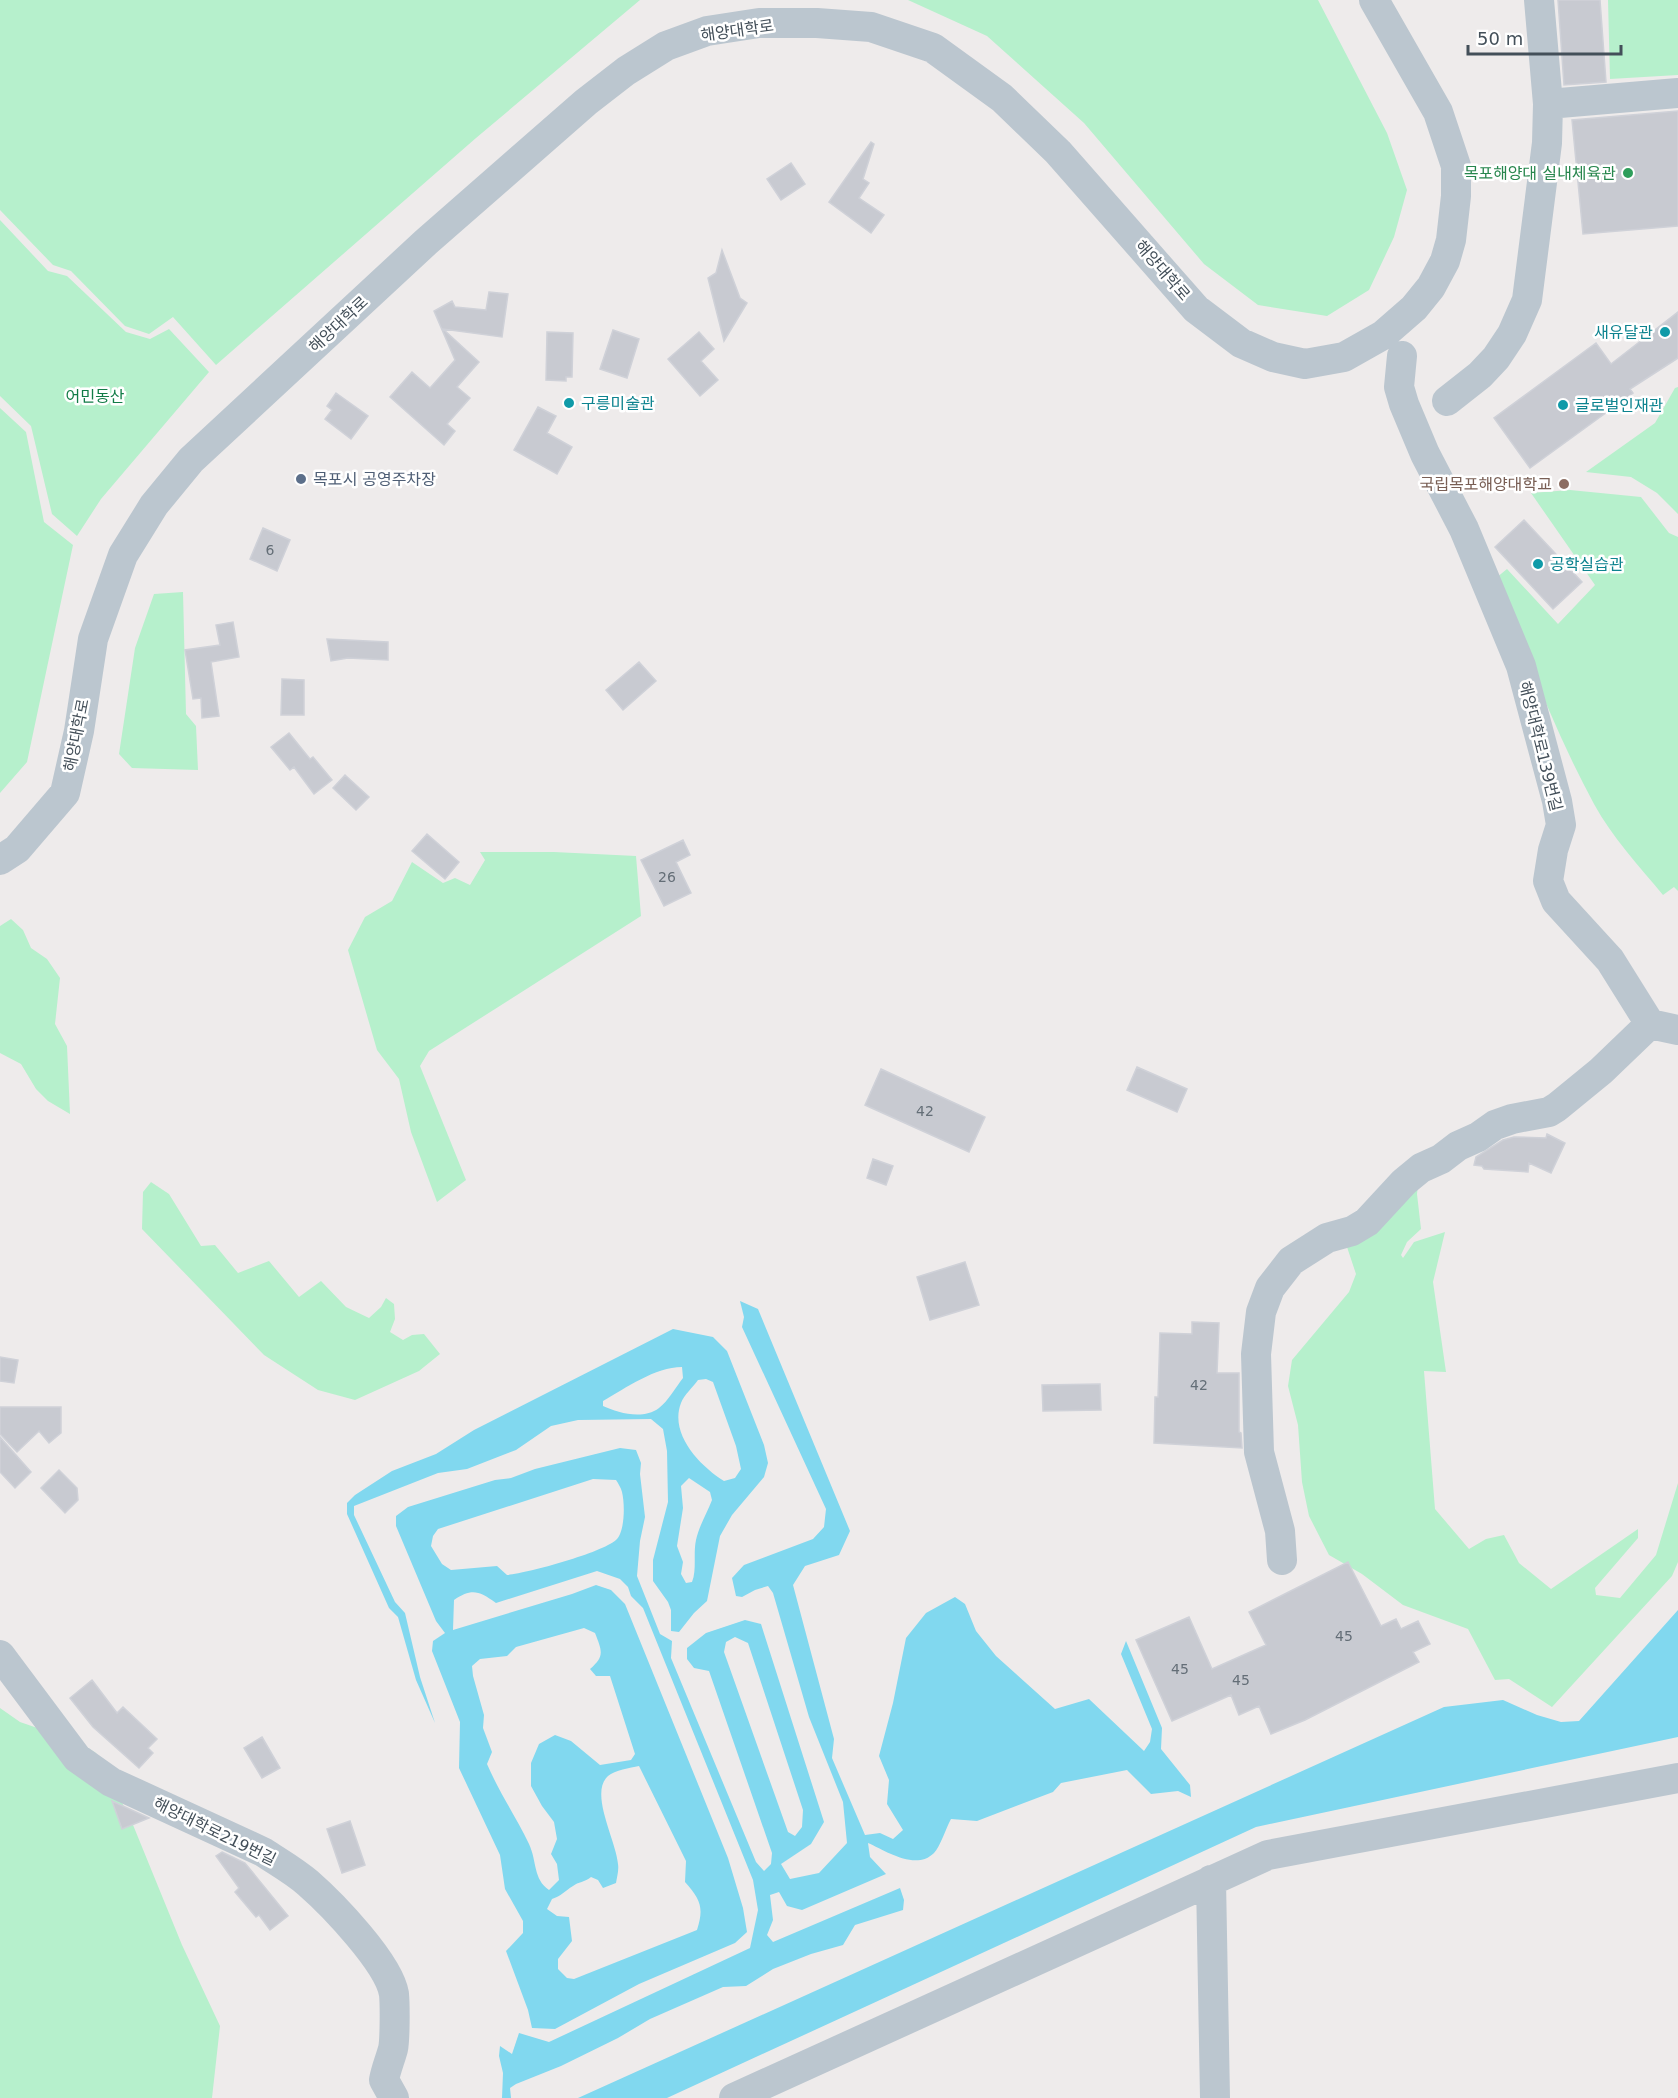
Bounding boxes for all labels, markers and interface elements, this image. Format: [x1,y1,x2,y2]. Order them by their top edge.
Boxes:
street label: 해양대학로 [699,16,775,45]
scale bar [1468,18,1621,56]
text: 50 m [1477,28,1523,49]
place label: 목포해양대 실내체육관 [1464,164,1616,183]
marker: 목포해양대 실내체육관 [1621,166,1635,180]
street label: 해양대학로 [1131,236,1194,305]
street label: 해양대학로 [305,292,372,356]
place label: 새유달관 [1594,323,1653,342]
marker: 새유달관 [1658,325,1672,339]
park label: 어민동산 [66,387,125,406]
place label: 구릉미술관 [581,394,655,413]
marker: 구릉미술관 [562,396,576,410]
place label: 글로벌인재관 [1575,396,1664,415]
marker: 글로벌인재관 [1556,398,1570,412]
place label: 목포시 공영주차장 [313,470,436,489]
marker: 목포시 공영주차장 [294,472,308,486]
place label: 국립목포해양대학교 [1420,475,1552,494]
marker: 국립목포해양대학교 [1557,477,1571,491]
house number: 6 [266,542,275,558]
place label: 공학실습관 [1550,555,1624,574]
marker: 공학실습관 [1531,557,1545,571]
street label: 해양대학로139번길 [1515,679,1566,813]
street label: 해양대학로 [60,697,93,773]
house number: 26 [658,869,676,885]
house number: 42 [916,1103,934,1119]
house number: 42 [1190,1377,1208,1393]
house number: 45 [1335,1628,1353,1644]
house number: 45 [1171,1661,1189,1677]
house number: 45 [1232,1672,1250,1688]
street label: 해양대학로219번길 [151,1794,279,1869]

